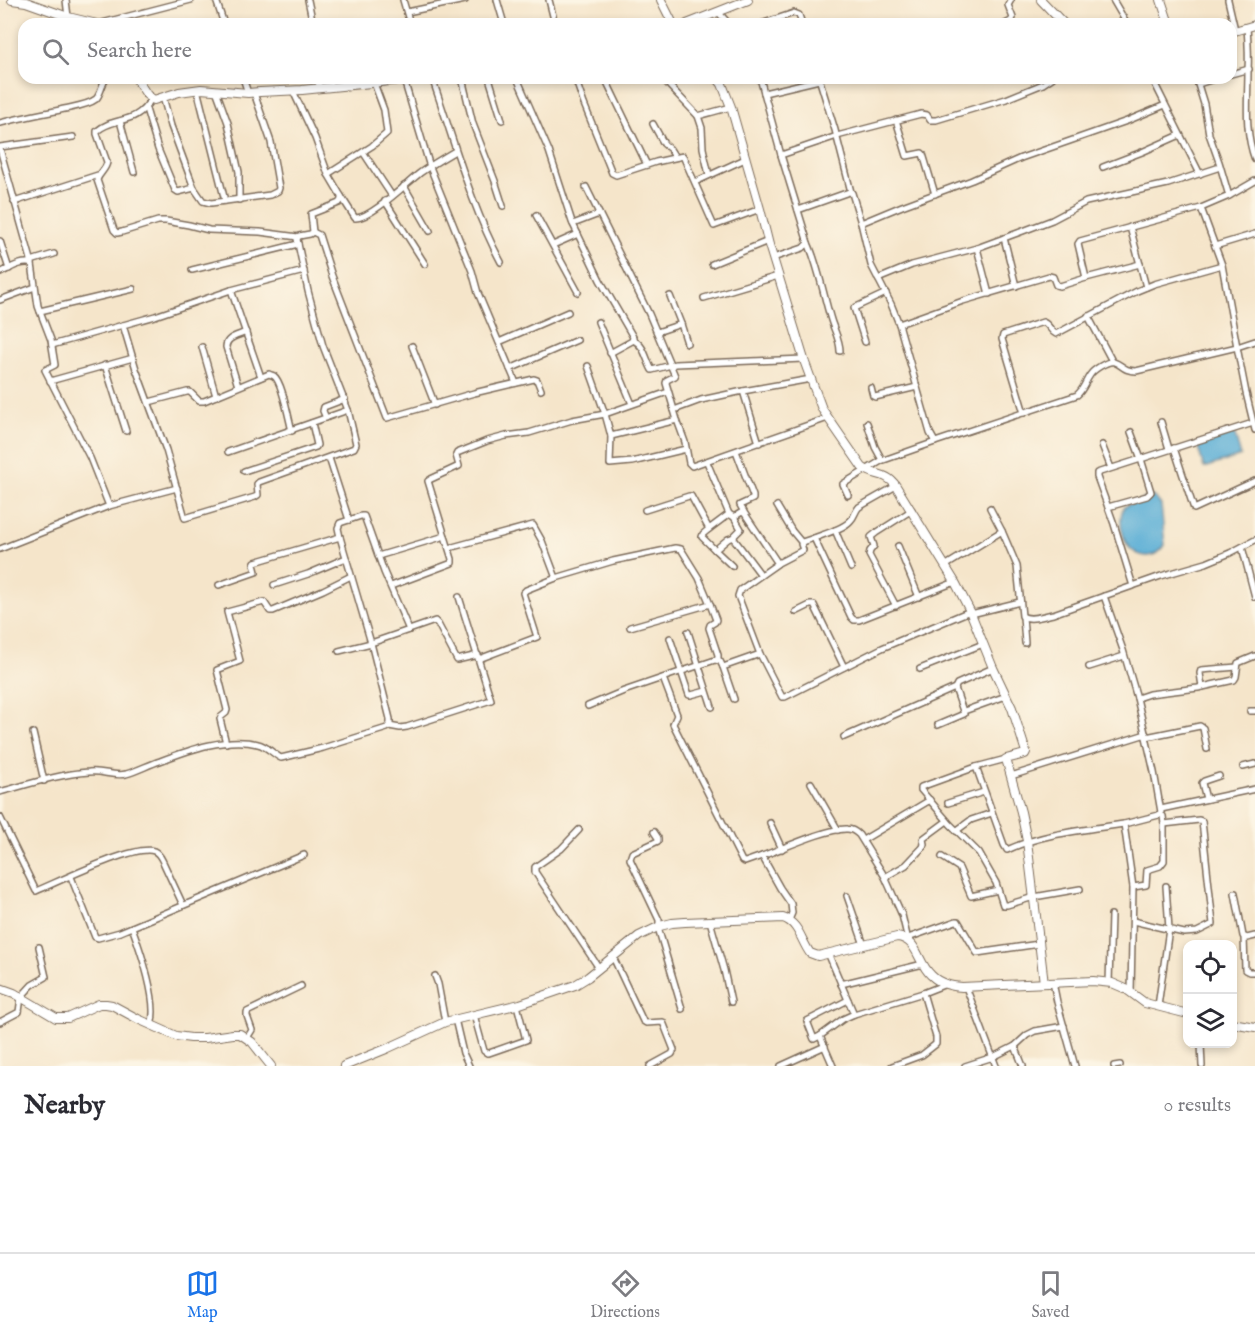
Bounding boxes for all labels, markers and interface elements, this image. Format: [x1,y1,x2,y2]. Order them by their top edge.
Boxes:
search box [18,18,1237,84]
icon: search [39,35,72,68]
text: Search here [87,37,192,65]
map controls [1183,940,1237,1048]
button: locate [1183,940,1237,994]
button: layers [1183,994,1237,1048]
text: Nearby [24,1089,105,1122]
text: 0 results [1164,1093,1231,1118]
tab: Map [186,1267,219,1323]
tab: Directions [590,1267,660,1323]
tab: Saved [1031,1267,1069,1323]

